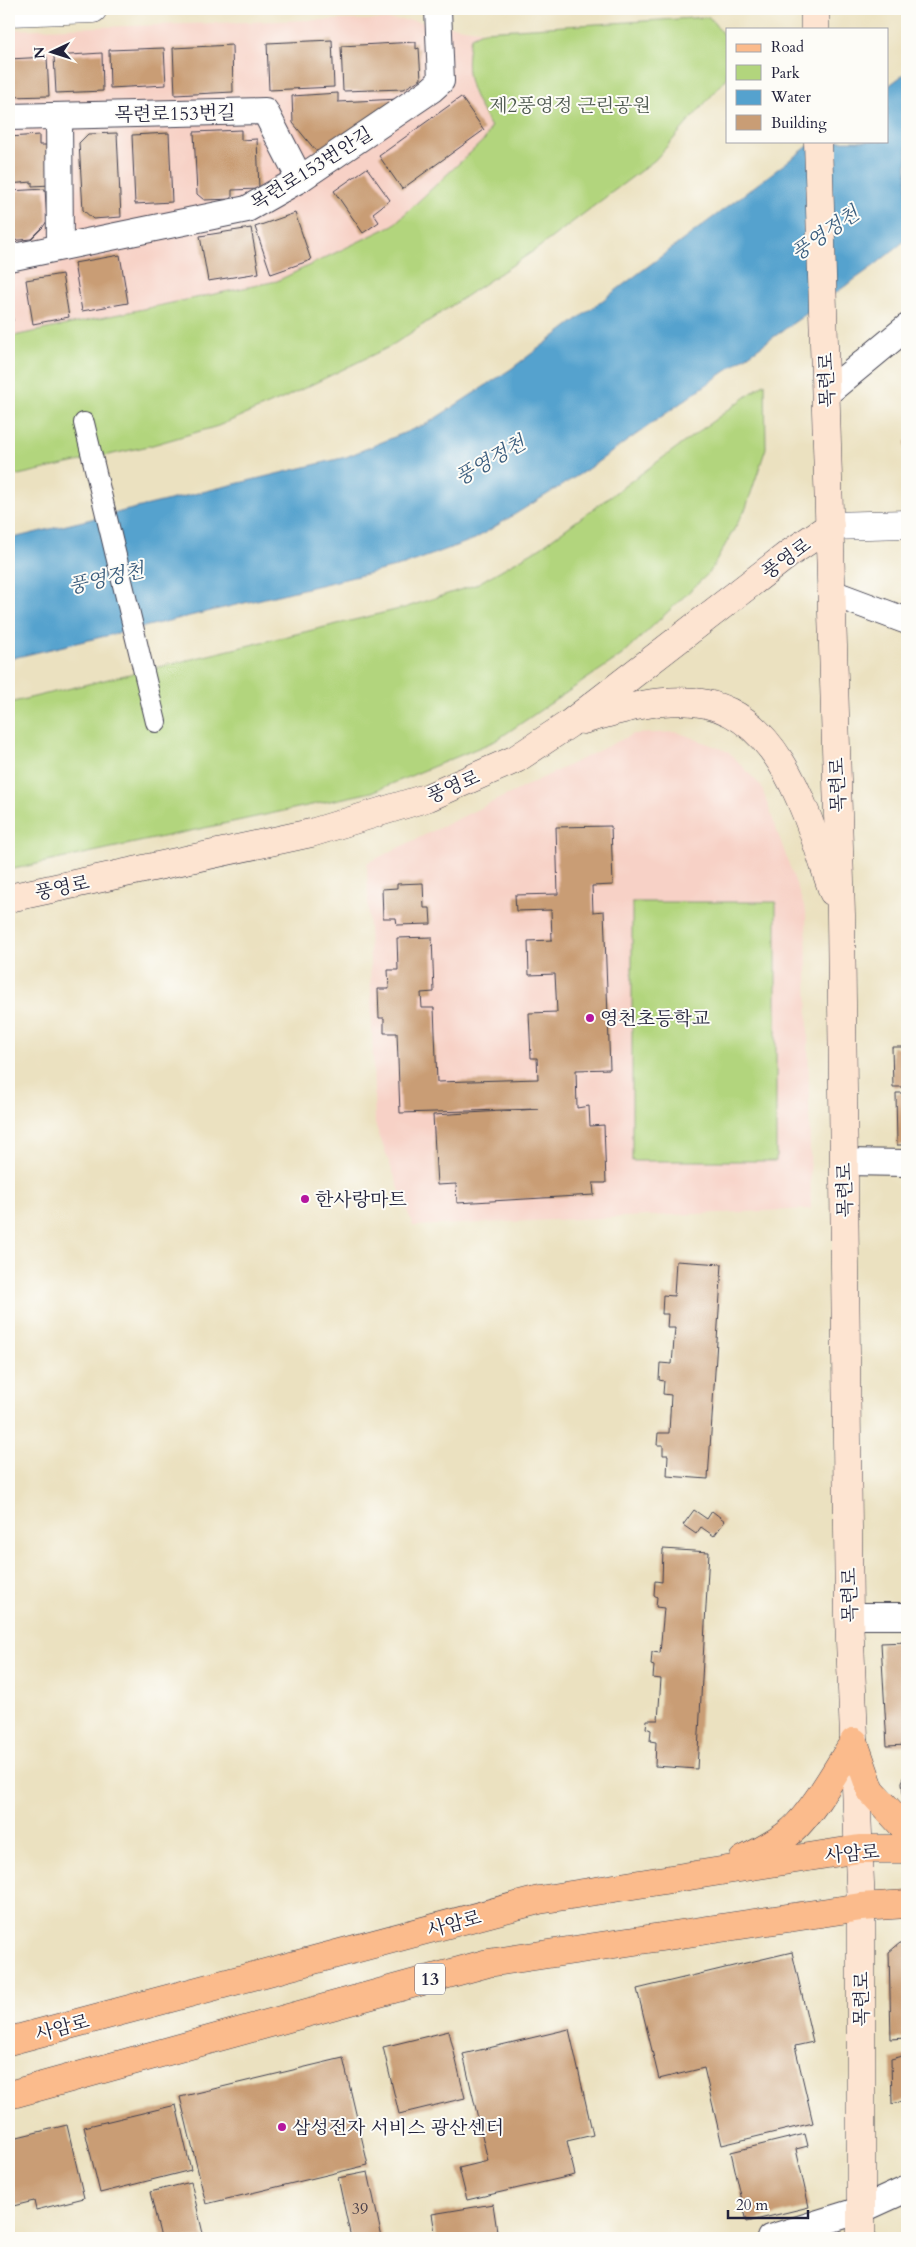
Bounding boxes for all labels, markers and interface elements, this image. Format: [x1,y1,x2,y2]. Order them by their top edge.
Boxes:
north arrow [28,28,78,78]
legend [726,28,888,142]
text: Road [771,37,804,57]
text: N [30,46,49,60]
text: Park [771,63,800,83]
text: Water [770,87,812,107]
park label: 제2풍영정 근린공원 [489,93,651,119]
street label: 목련로153번길 [114,100,236,128]
text: Building [771,113,827,133]
street label: 목련로153번안길 [246,121,377,217]
water label: 풍영정천 [786,199,866,267]
street label: 목련로 [813,352,841,408]
water label: 풍영정천 [450,429,532,491]
street label: 풍영로 [757,532,817,586]
water label: 풍영정천 [65,556,148,600]
street label: 목련로 [824,757,852,813]
street label: 풍영로 [423,764,484,810]
street label: 풍영로 [33,870,92,906]
place label: 영천초등학교 [600,1006,710,1032]
marker: 영천초등학교 [584,1012,596,1024]
street label: 목련로 [832,1162,858,1218]
place label: 한사랑마트 [315,1187,407,1213]
marker: 한사랑마트 [299,1193,311,1205]
street label: 목련로 [837,1567,863,1623]
street label: 사암로 [824,1839,881,1869]
street label: 사암로 [424,1904,484,1944]
road number: 13 [415,1964,445,1995]
street label: 목련로 [849,1971,875,2027]
street label: 사암로 [32,2008,92,2048]
place label: 삼성전자 서비스 광산센터 [292,2115,504,2141]
marker: 삼성전자 서비스 광산센터 [276,2121,288,2133]
scale bar [728,2187,808,2219]
text: 20 m [736,2195,768,2215]
house number: 39 [352,2198,368,2220]

